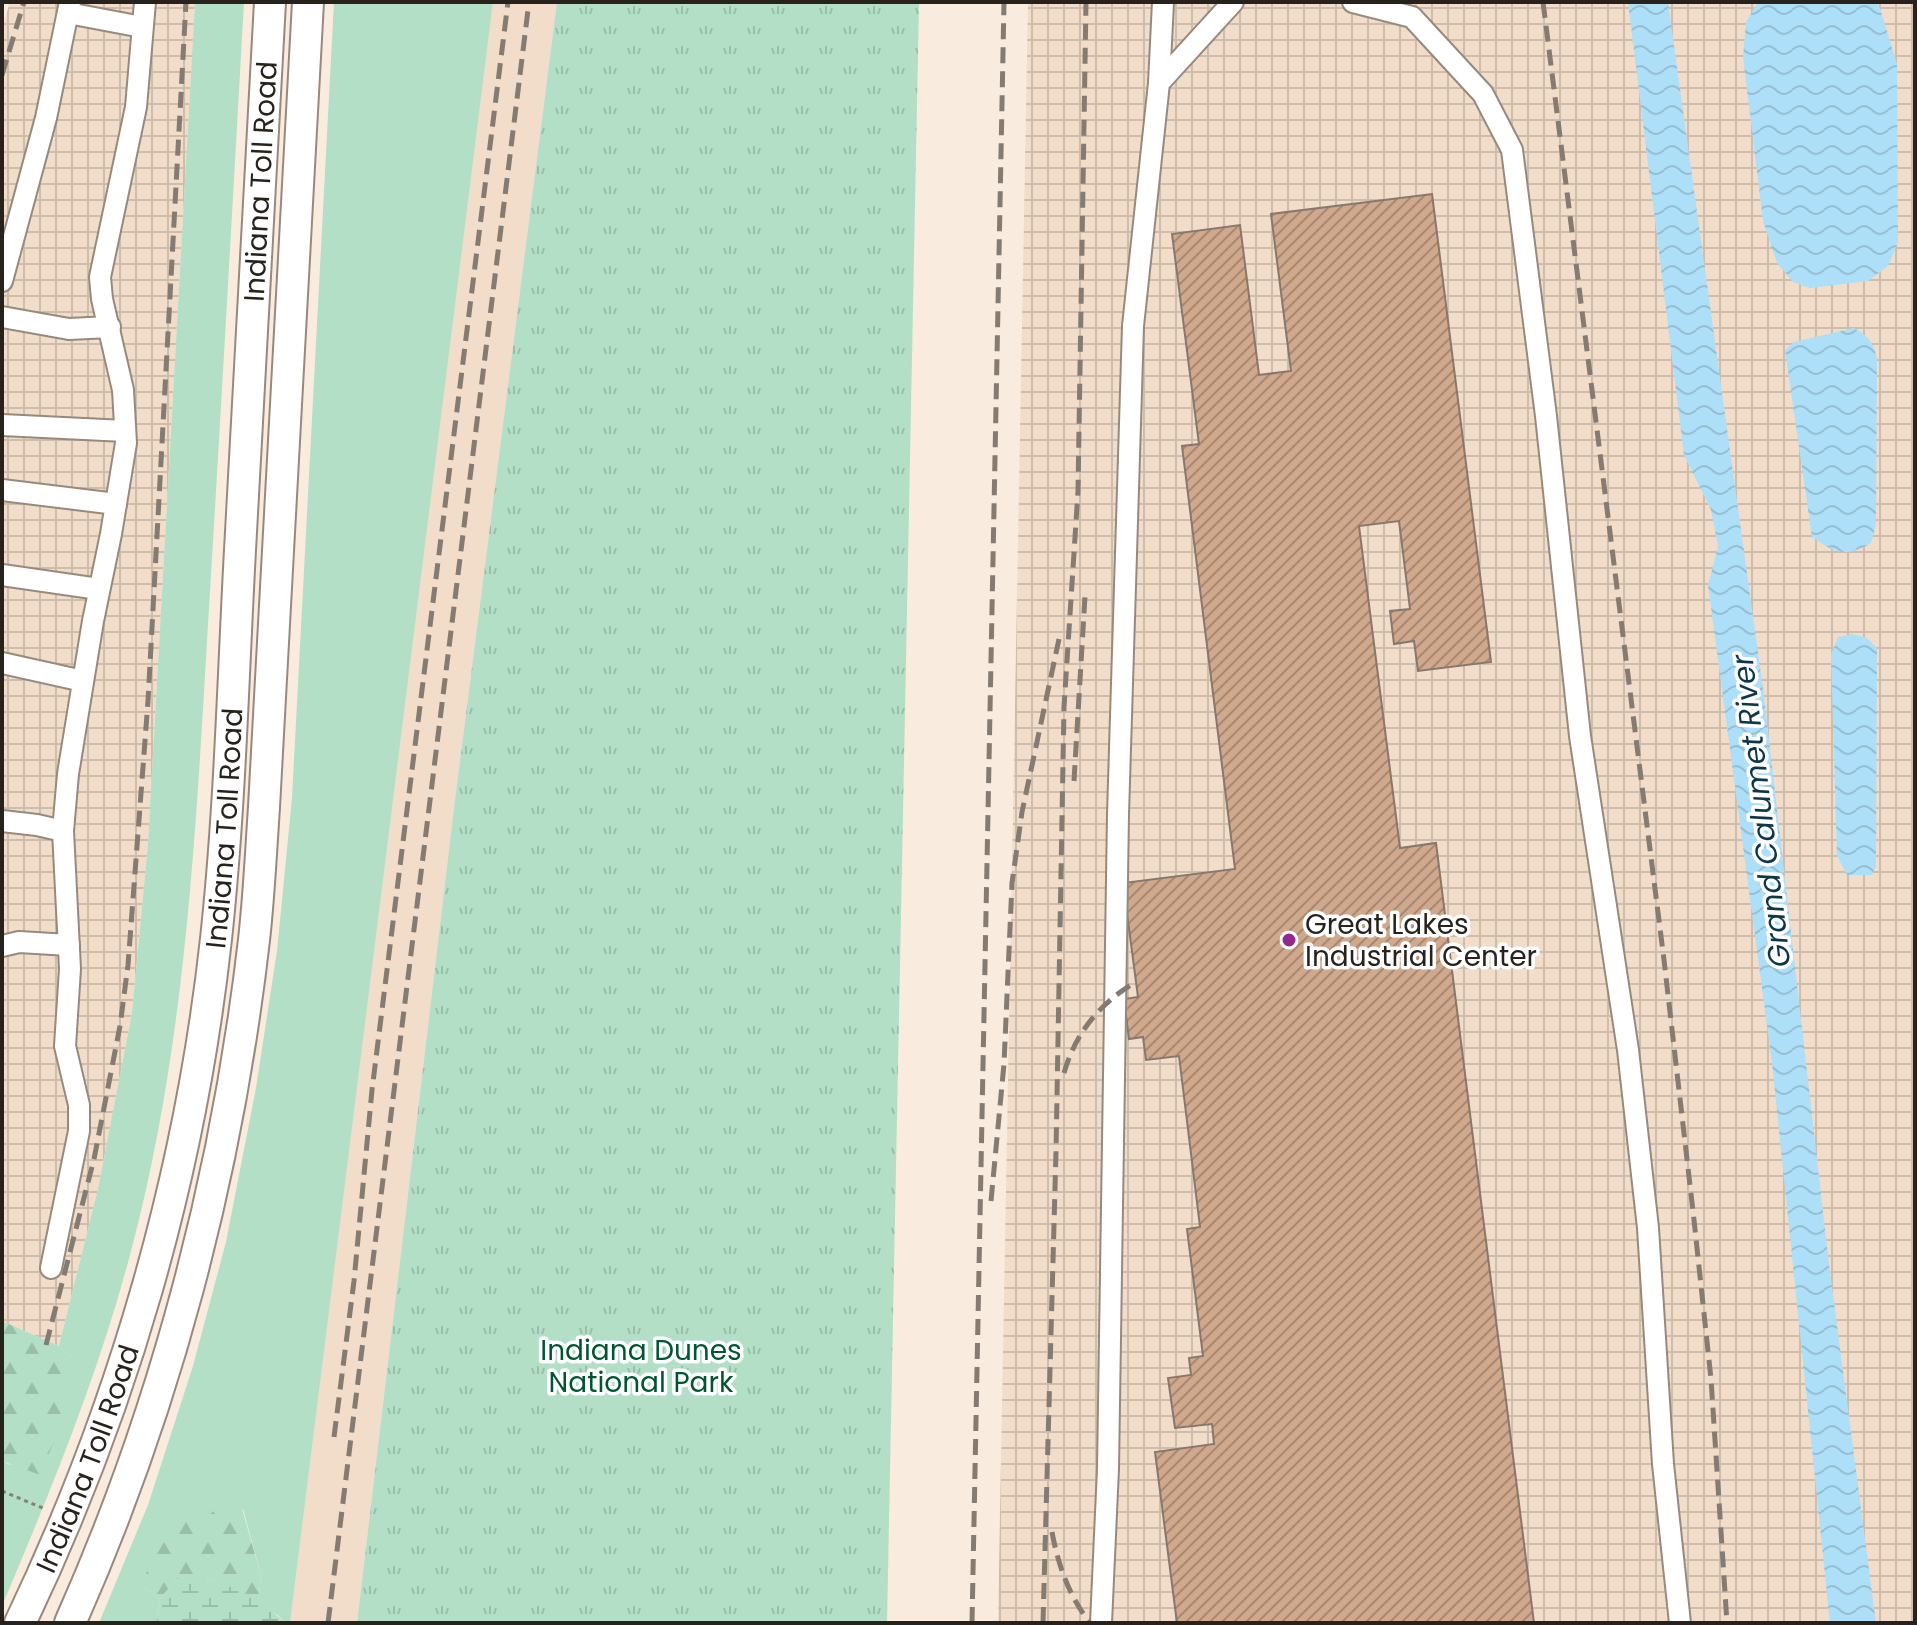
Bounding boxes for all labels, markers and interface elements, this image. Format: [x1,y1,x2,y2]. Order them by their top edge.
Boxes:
street label: Indiana Toll Road [234,60,286,303]
water label: Grand Calumet River [1720,651,1802,970]
street label: Indiana Toll Road [196,707,252,951]
place label: Great Lakes Industrial Center [1305,905,1537,976]
marker: Great Lakes Industrial Center [1280,931,1298,949]
park label: Indiana Dunes National Park [540,1331,742,1402]
street label: Indiana Toll Road [26,1340,148,1579]

